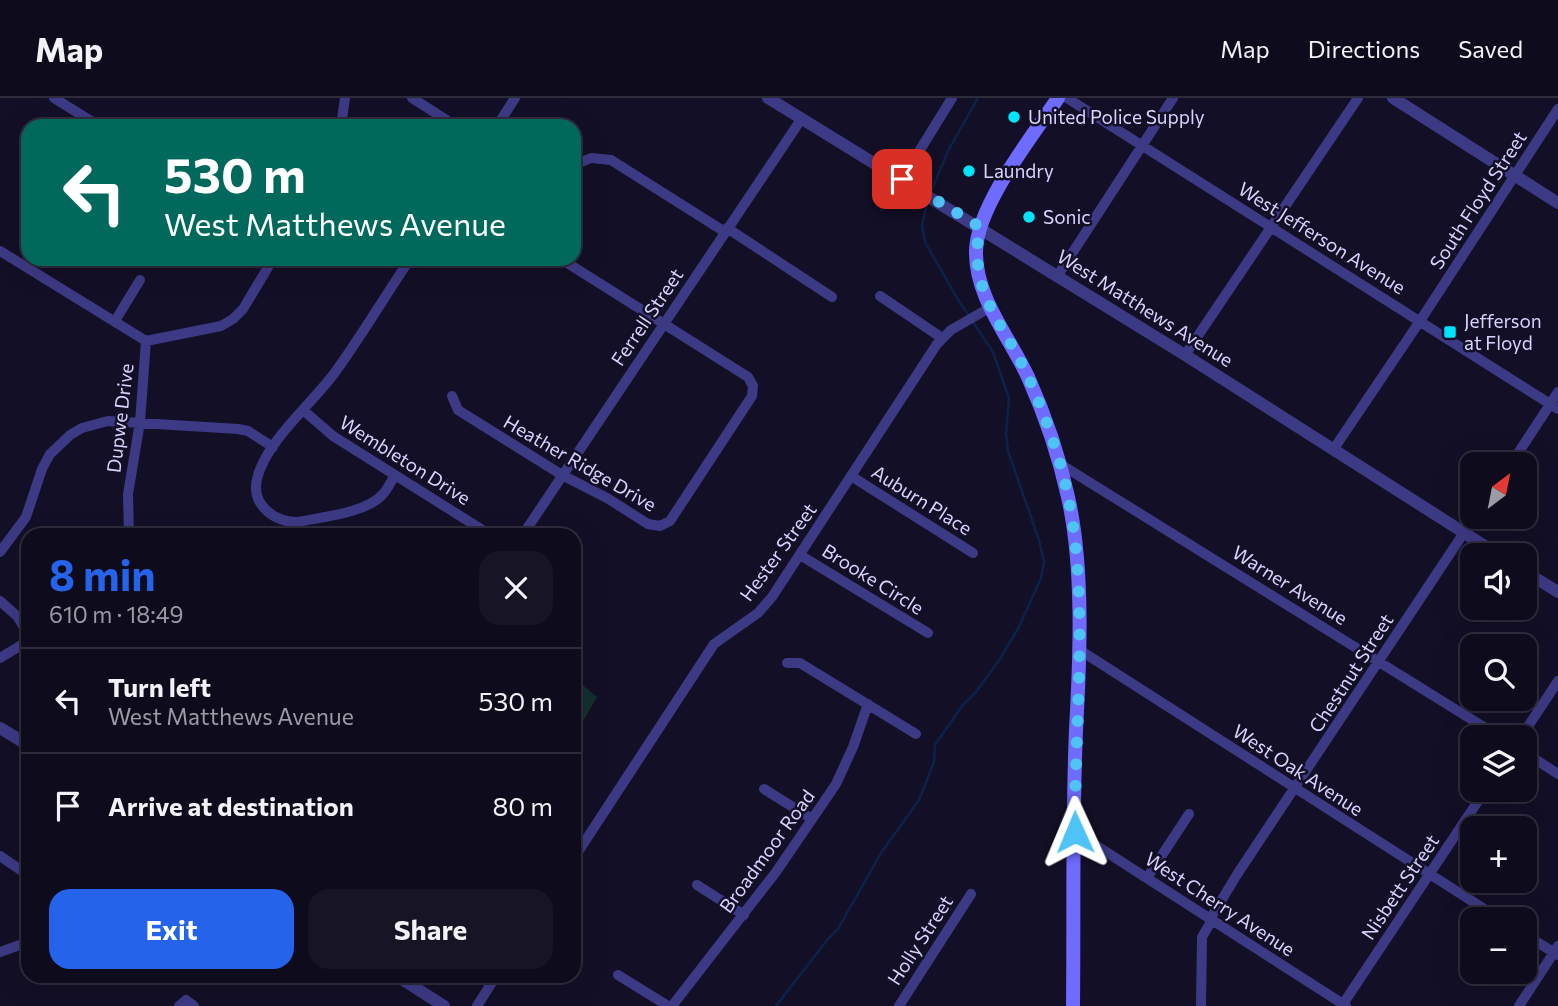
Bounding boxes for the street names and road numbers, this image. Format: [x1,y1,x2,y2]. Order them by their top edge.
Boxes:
street label: South Floyd Street [1424,126,1531,273]
street label: West Jefferson Avenue [1234,177,1410,298]
street label: West Matthews Avenue [1053,244,1237,371]
street label: Ferrell Street [606,264,688,370]
street label: Dupwe Drive [101,362,138,474]
street label: Wembleton Drive [336,410,475,509]
street label: Heather Ridge Drive [500,410,661,516]
street label: Auburn Place [868,460,977,539]
street label: Hester Street [734,498,821,605]
street label: Brooke Circle [818,538,928,619]
street label: Warner Avenue [1228,540,1352,629]
street label: Chestnut Street [1304,609,1398,736]
street label: West Oak Avenue [1229,719,1368,820]
street label: Broadmoor Road [714,785,819,917]
street label: Nisbett Street [1356,830,1443,944]
street label: West Cherry Avenue [1141,847,1300,961]
street label: Holly Street [882,890,957,989]

